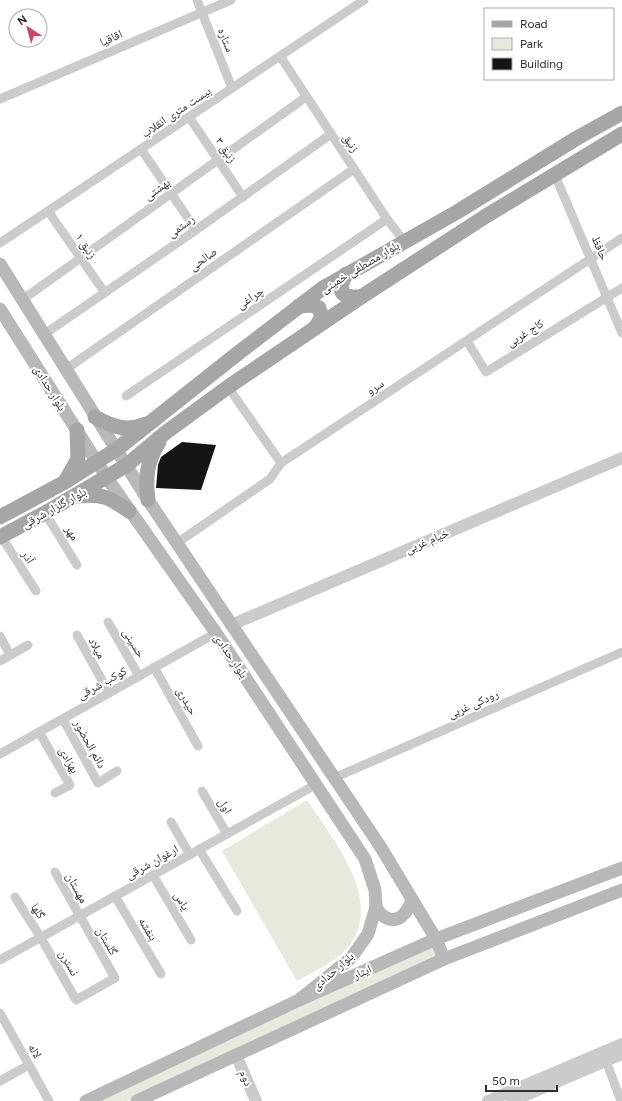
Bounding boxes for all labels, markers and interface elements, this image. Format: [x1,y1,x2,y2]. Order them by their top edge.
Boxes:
north arrow [8,8,48,48]
legend [484,8,614,80]
text: N [15,13,30,28]
text: Road [520,17,548,31]
street label: ستاره [215,26,237,54]
street label: اقاقیا [97,27,125,49]
text: Park [520,37,543,51]
text: Building [520,57,563,71]
street label: بیست متری انقلاب [139,84,214,141]
street label: زنبق [340,131,362,155]
street label: زنبق ۳ [212,135,240,166]
street label: بهشتی [141,175,173,203]
street label: رستمی [165,211,198,240]
street label: زنبق ۱ [72,231,100,262]
street label: حافظ [589,234,611,263]
street label: بلوار مصطفی خمینی [318,238,402,296]
street label: صالحی [186,244,220,274]
street label: چراغی [234,284,267,312]
street label: کاج غربی [504,316,546,350]
street label: بلوار حدادی [30,363,69,413]
street label: سرو [363,376,387,398]
street label: بلوار گلزار شرقی [19,485,89,532]
street label: مهر [62,522,82,543]
street label: خیام غربی [403,525,452,557]
street label: آذر [18,547,38,567]
street label: حسینی [120,626,148,661]
street label: بلوار حدادی [211,631,251,681]
street label: میلاد [85,635,108,661]
street label: کوکب شرقی [75,664,129,703]
street label: حیدری [173,685,200,718]
street label: رودکی غربی [446,687,501,722]
street label: دائم الحضور [70,716,109,771]
street label: بهزادی [56,744,82,776]
street label: اول [215,796,235,816]
street label: ارغوان شرقی [123,842,181,882]
street label: مهستان [63,870,91,906]
street label: یاس [171,889,193,913]
street label: گلها [28,901,48,921]
street label: بنفشه [135,915,160,943]
street label: گلستان [93,924,121,958]
street label: نسترن [56,948,82,978]
street label: بلوار حدادی [309,949,357,993]
street label: ایثار [350,962,374,983]
street label: لاله [25,1041,45,1061]
scale bar [486,1067,557,1093]
street label: دوم [235,1068,256,1089]
text: 50 m [492,1074,520,1088]

